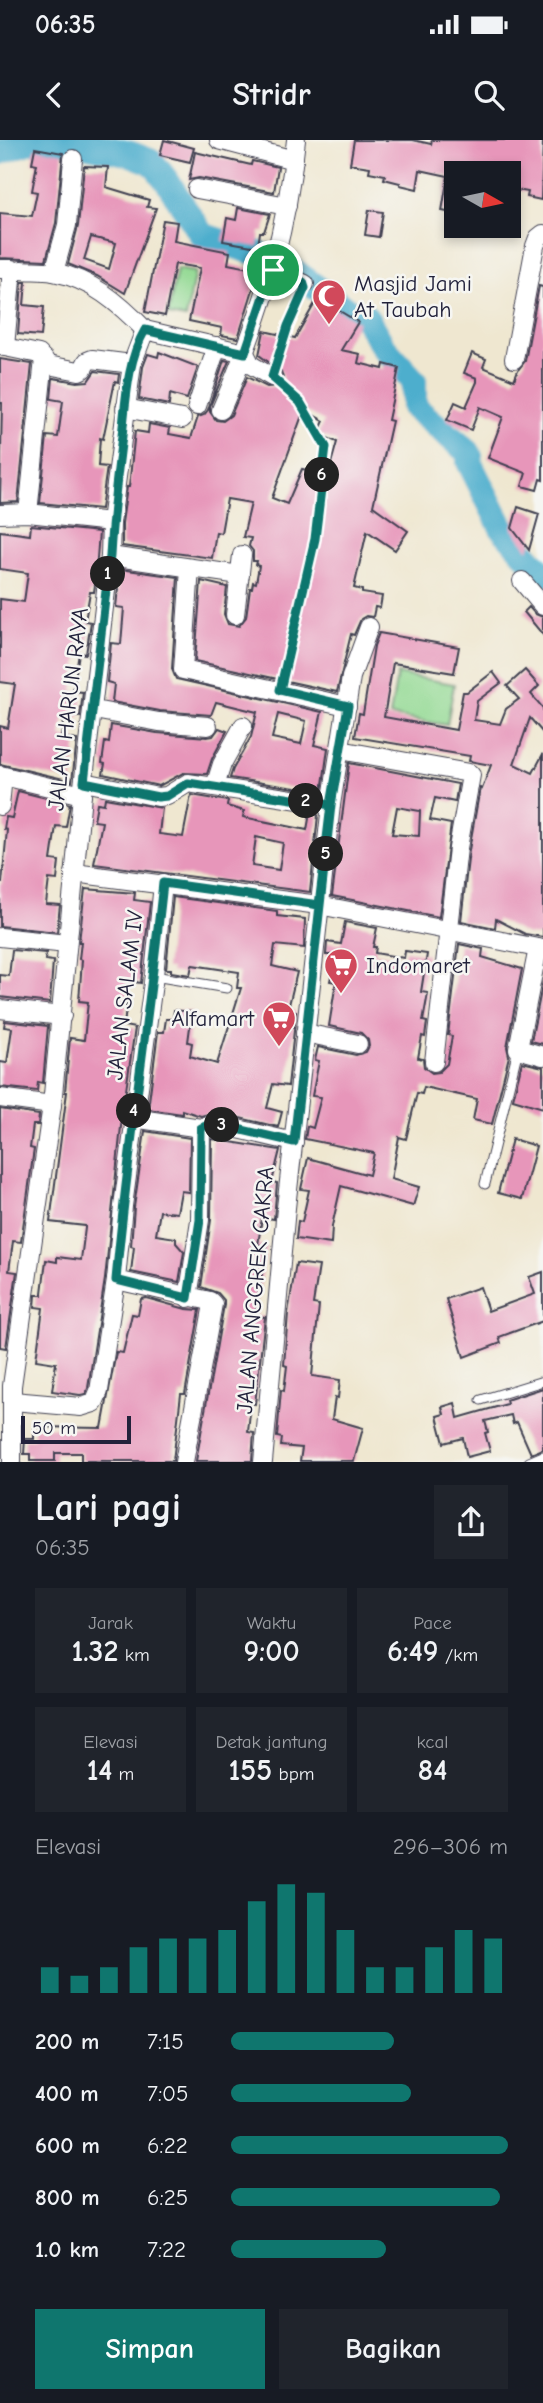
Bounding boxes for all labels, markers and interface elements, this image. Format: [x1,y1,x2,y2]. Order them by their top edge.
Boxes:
text: 06:35 [35,10,95,40]
icon: back [35,76,73,114]
text: Stridr [232,76,311,113]
icon: search [470,76,508,114]
north arrow [444,161,522,238]
map controls [444,161,521,238]
pin [243,240,303,300]
icon: arrive [254,251,292,289]
place label: Masjid Jami At Taubah [354,270,472,323]
mosque icon: Masjid Jami At Taubah [310,277,348,326]
pin: 6 [304,458,340,492]
text: 6 [317,463,326,485]
pin: 1 [90,556,126,592]
text: 1 [104,562,111,584]
street label: JALAN HARUN RAYA [42,606,94,812]
pin: 2 [288,784,324,818]
text: 2 [301,789,310,811]
pin: 5 [308,836,344,872]
text: 5 [320,842,331,864]
street label: JALAN SALAM IV [101,908,149,1081]
supermarket icon: Indomaret [322,946,360,995]
place label: Indomaret [366,952,471,979]
supermarket icon: Alfamart [260,999,298,1048]
place label: Alfamart [171,1005,255,1032]
pin: 4 [116,1094,152,1128]
text: 4 [129,1099,138,1121]
pin: 3 [204,1108,240,1142]
text: 3 [217,1113,226,1135]
street label: JALAN ANGGREK CAKRA [231,1165,279,1415]
scale bar [21,1412,131,1444]
text: 50 m [32,1417,76,1439]
button: share [434,1485,508,1559]
text: Lari pagi [35,1486,181,1530]
text: 06:35 [35,1534,90,1561]
text: Jarak [88,1612,133,1634]
text: Waktu [247,1612,296,1634]
text: Pace [413,1612,452,1634]
text: 1.32 [71,1634,118,1669]
text: 9:00 [243,1634,300,1669]
text: 6:49 [387,1634,439,1669]
text: km [118,1644,150,1666]
text: /km [439,1644,478,1666]
text: Elevasi [83,1731,138,1753]
text: Detak jantung [215,1731,328,1753]
text: kcal [417,1731,448,1753]
text: 14 [87,1753,112,1788]
text: 155 [229,1753,272,1788]
text: 84 [418,1753,447,1788]
text: m [112,1763,134,1785]
text: bpm [272,1763,314,1785]
text: Elevasi [35,1833,101,1860]
text: 296–306 m [393,1833,508,1860]
text: 200 m [35,2028,99,2055]
text: 7:15 [147,2028,184,2055]
text: 400 m [35,2080,99,2107]
text: 7:05 [147,2080,189,2107]
text: 600 m [35,2132,100,2159]
text: 6:22 [147,2132,188,2159]
text: 800 m [35,2184,100,2211]
text: 6:25 [147,2184,188,2211]
text: 1.0 km [35,2236,99,2263]
text: 7:22 [147,2236,186,2263]
button: Simpan [35,2309,265,2389]
button: Bagikan [279,2309,508,2389]

